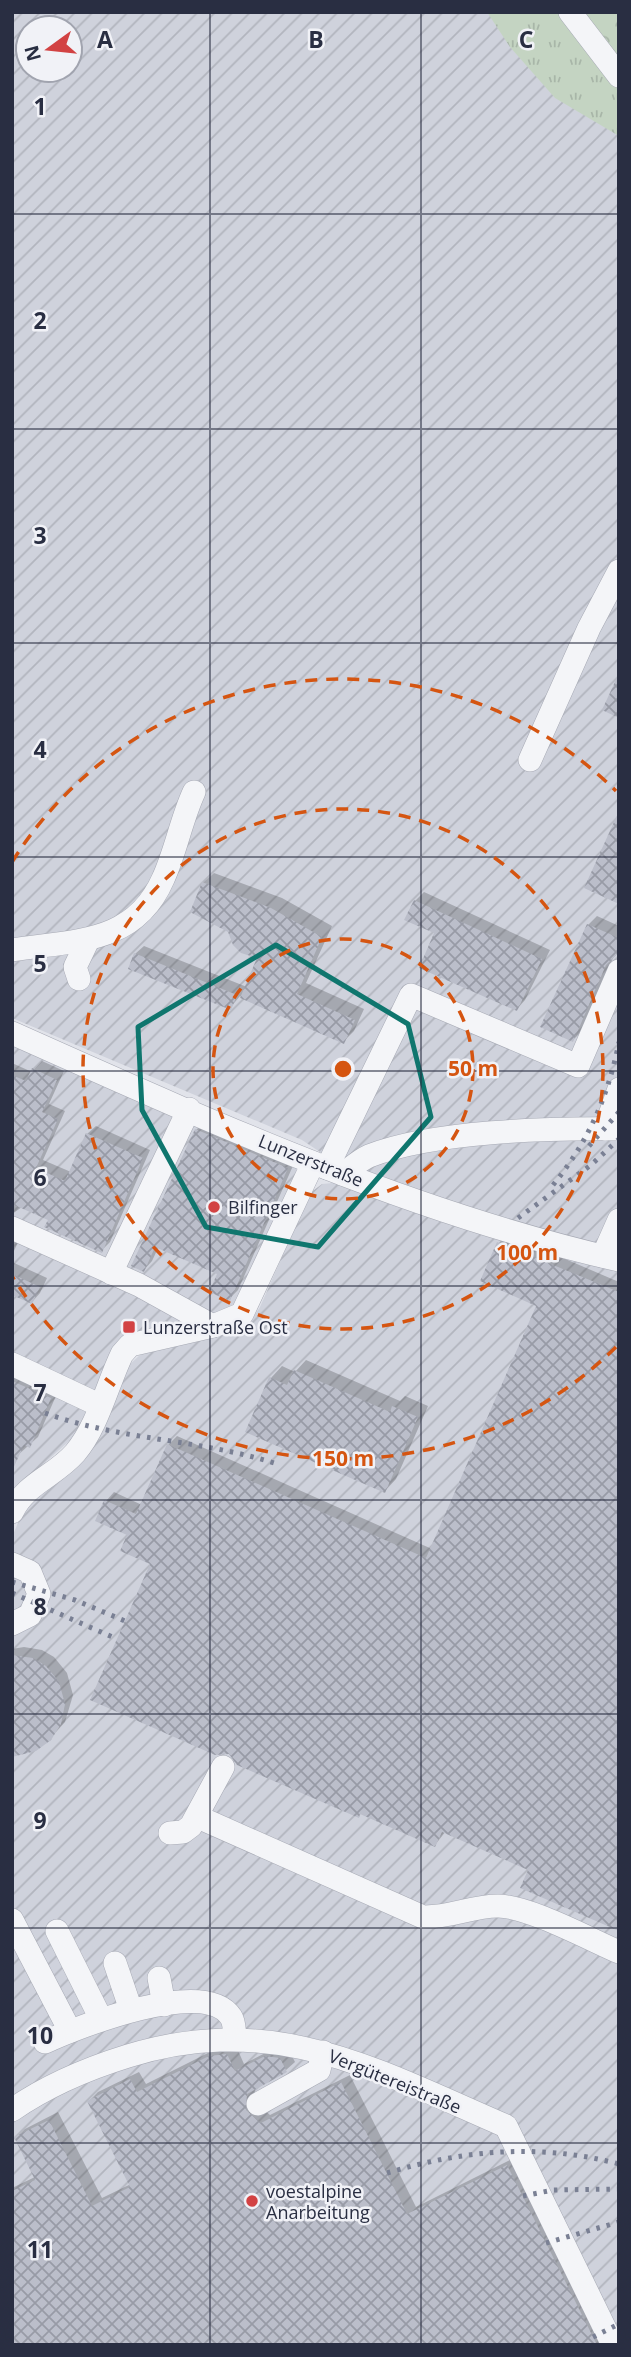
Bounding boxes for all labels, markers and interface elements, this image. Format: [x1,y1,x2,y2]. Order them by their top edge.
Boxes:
north arrow [14,14,84,84]
text: A [97,23,113,55]
text: B [308,23,324,55]
text: C [519,23,533,55]
text: N [18,43,47,64]
text: 1 [33,90,47,122]
text: 2 [33,304,47,336]
text: 3 [33,519,47,551]
text: 4 [33,733,47,765]
text: 5 [33,947,47,979]
text: 50 m [448,1054,498,1082]
centre of rings [331,1057,355,1081]
street label: Lunzerstraße [255,1128,367,1192]
text: 6 [33,1161,47,1193]
place label: Bilfinger [228,1195,298,1219]
marker: Bilfinger [206,1199,222,1215]
text: 100 m [496,1238,558,1266]
place label: Lunzerstraße Ost [143,1315,288,1339]
marker: Lunzerstraße Ost [121,1319,137,1335]
text: 7 [33,1376,47,1408]
text: 150 m [312,1444,374,1472]
text: 8 [33,1590,47,1622]
text: 9 [33,1804,47,1836]
text: 10 [27,2019,53,2051]
street label: Vergütereistraße [325,2043,465,2119]
place label: voestalpine Anarbeitung [266,2179,370,2224]
marker: voestalpine Anarbeitung [244,2193,260,2209]
text: 11 [27,2233,53,2265]

